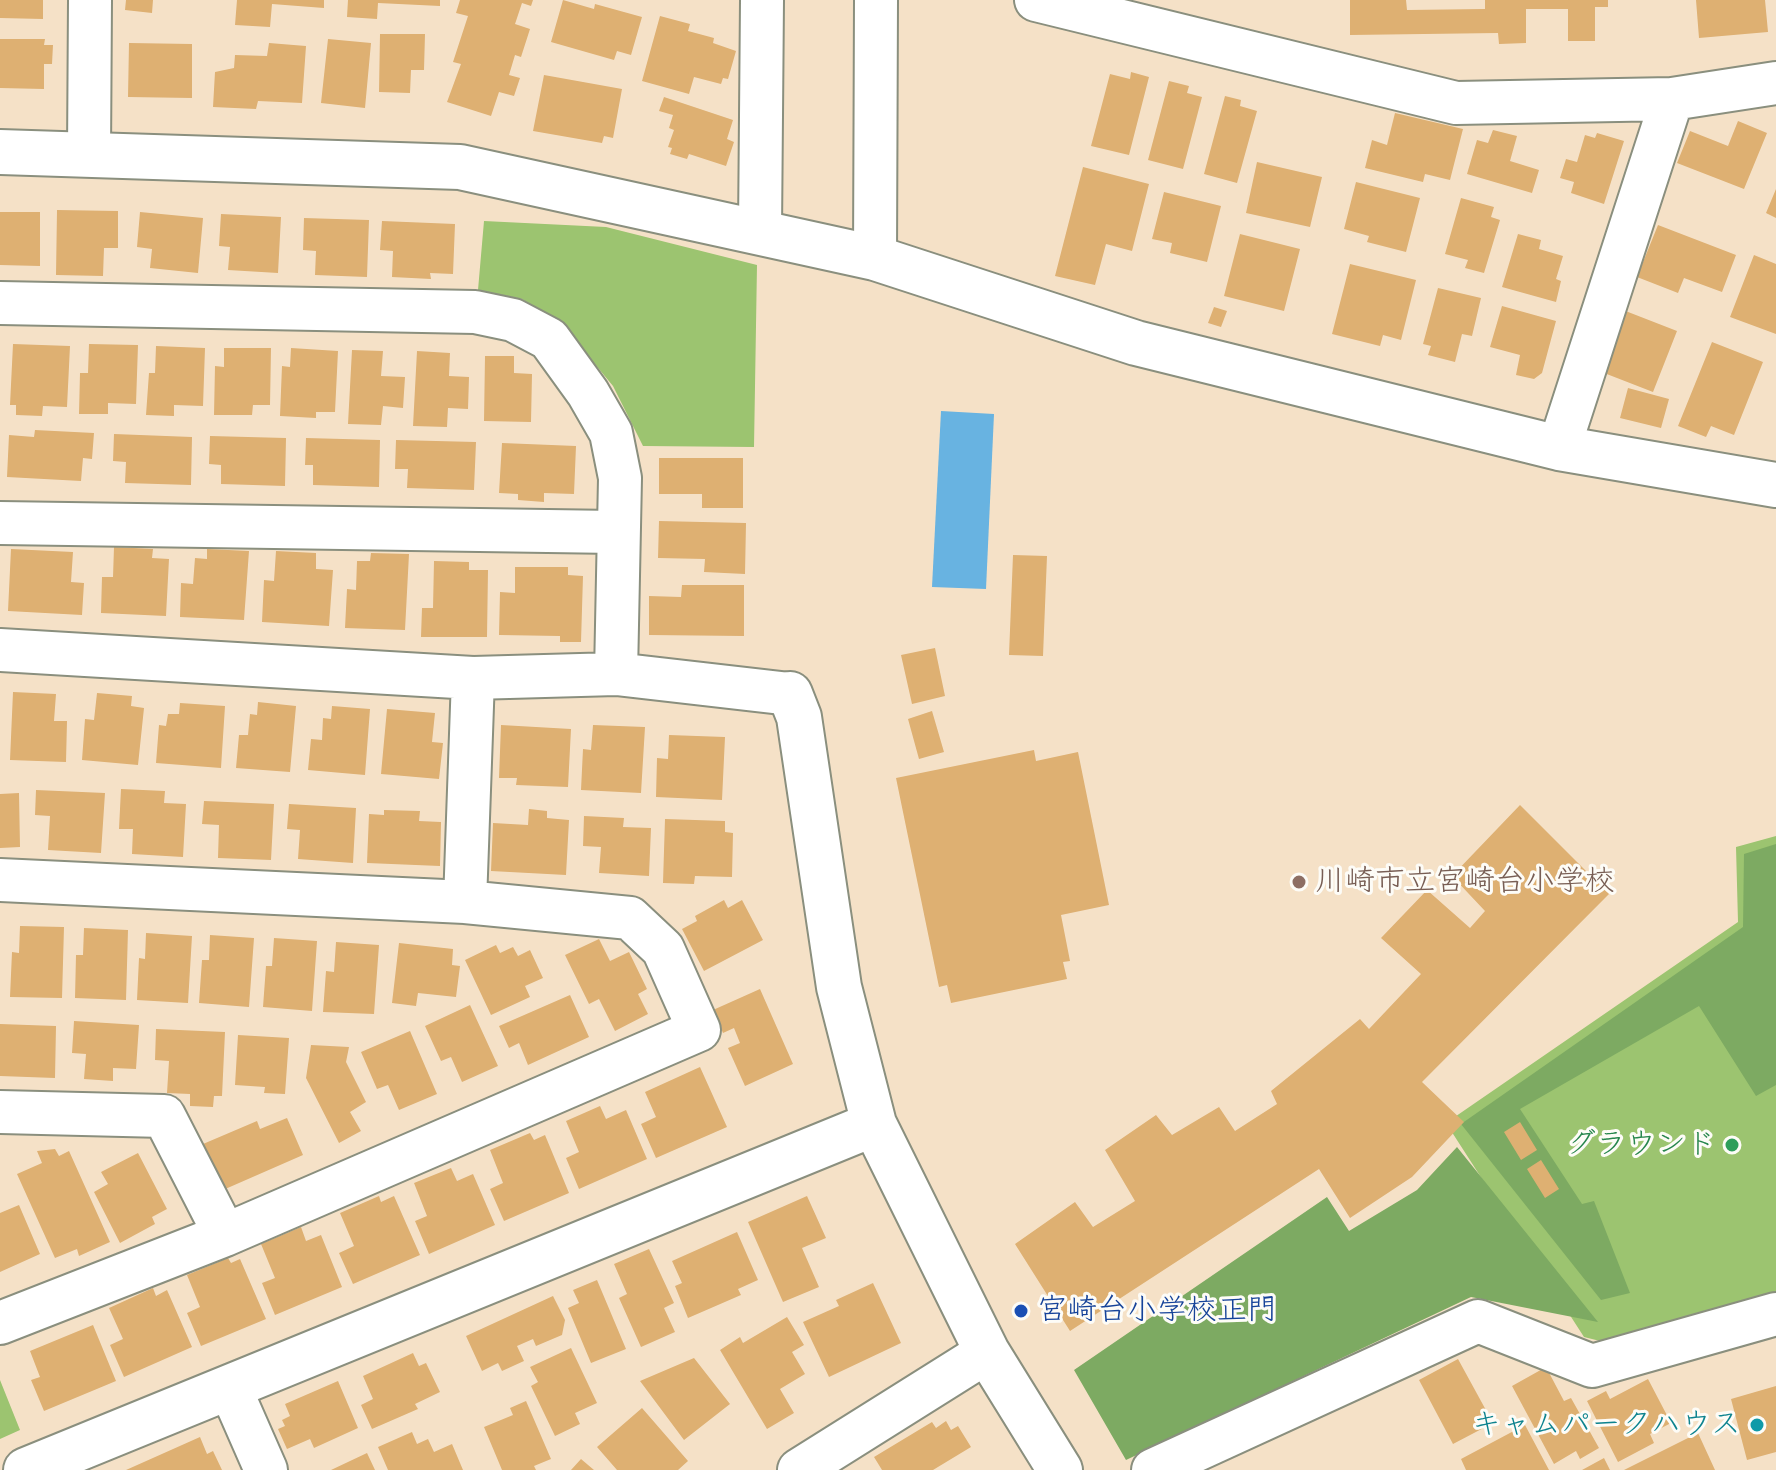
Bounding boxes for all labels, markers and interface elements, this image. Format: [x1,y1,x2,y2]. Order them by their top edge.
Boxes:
place label: 川崎市立宮崎台小学校 [1315,864,1615,900]
marker: 川崎市立宮崎台小学校 [1290,873,1308,891]
place label: グラウンド [1566,1127,1716,1163]
marker: グラウンド [1723,1136,1741,1154]
place label: 宮崎台小学校正門 [1037,1293,1277,1329]
marker: 宮崎台小学校正門 [1012,1302,1030,1320]
place label: キャムパークハウス [1471,1407,1741,1443]
marker: キャムパークハウス [1748,1416,1766,1434]

